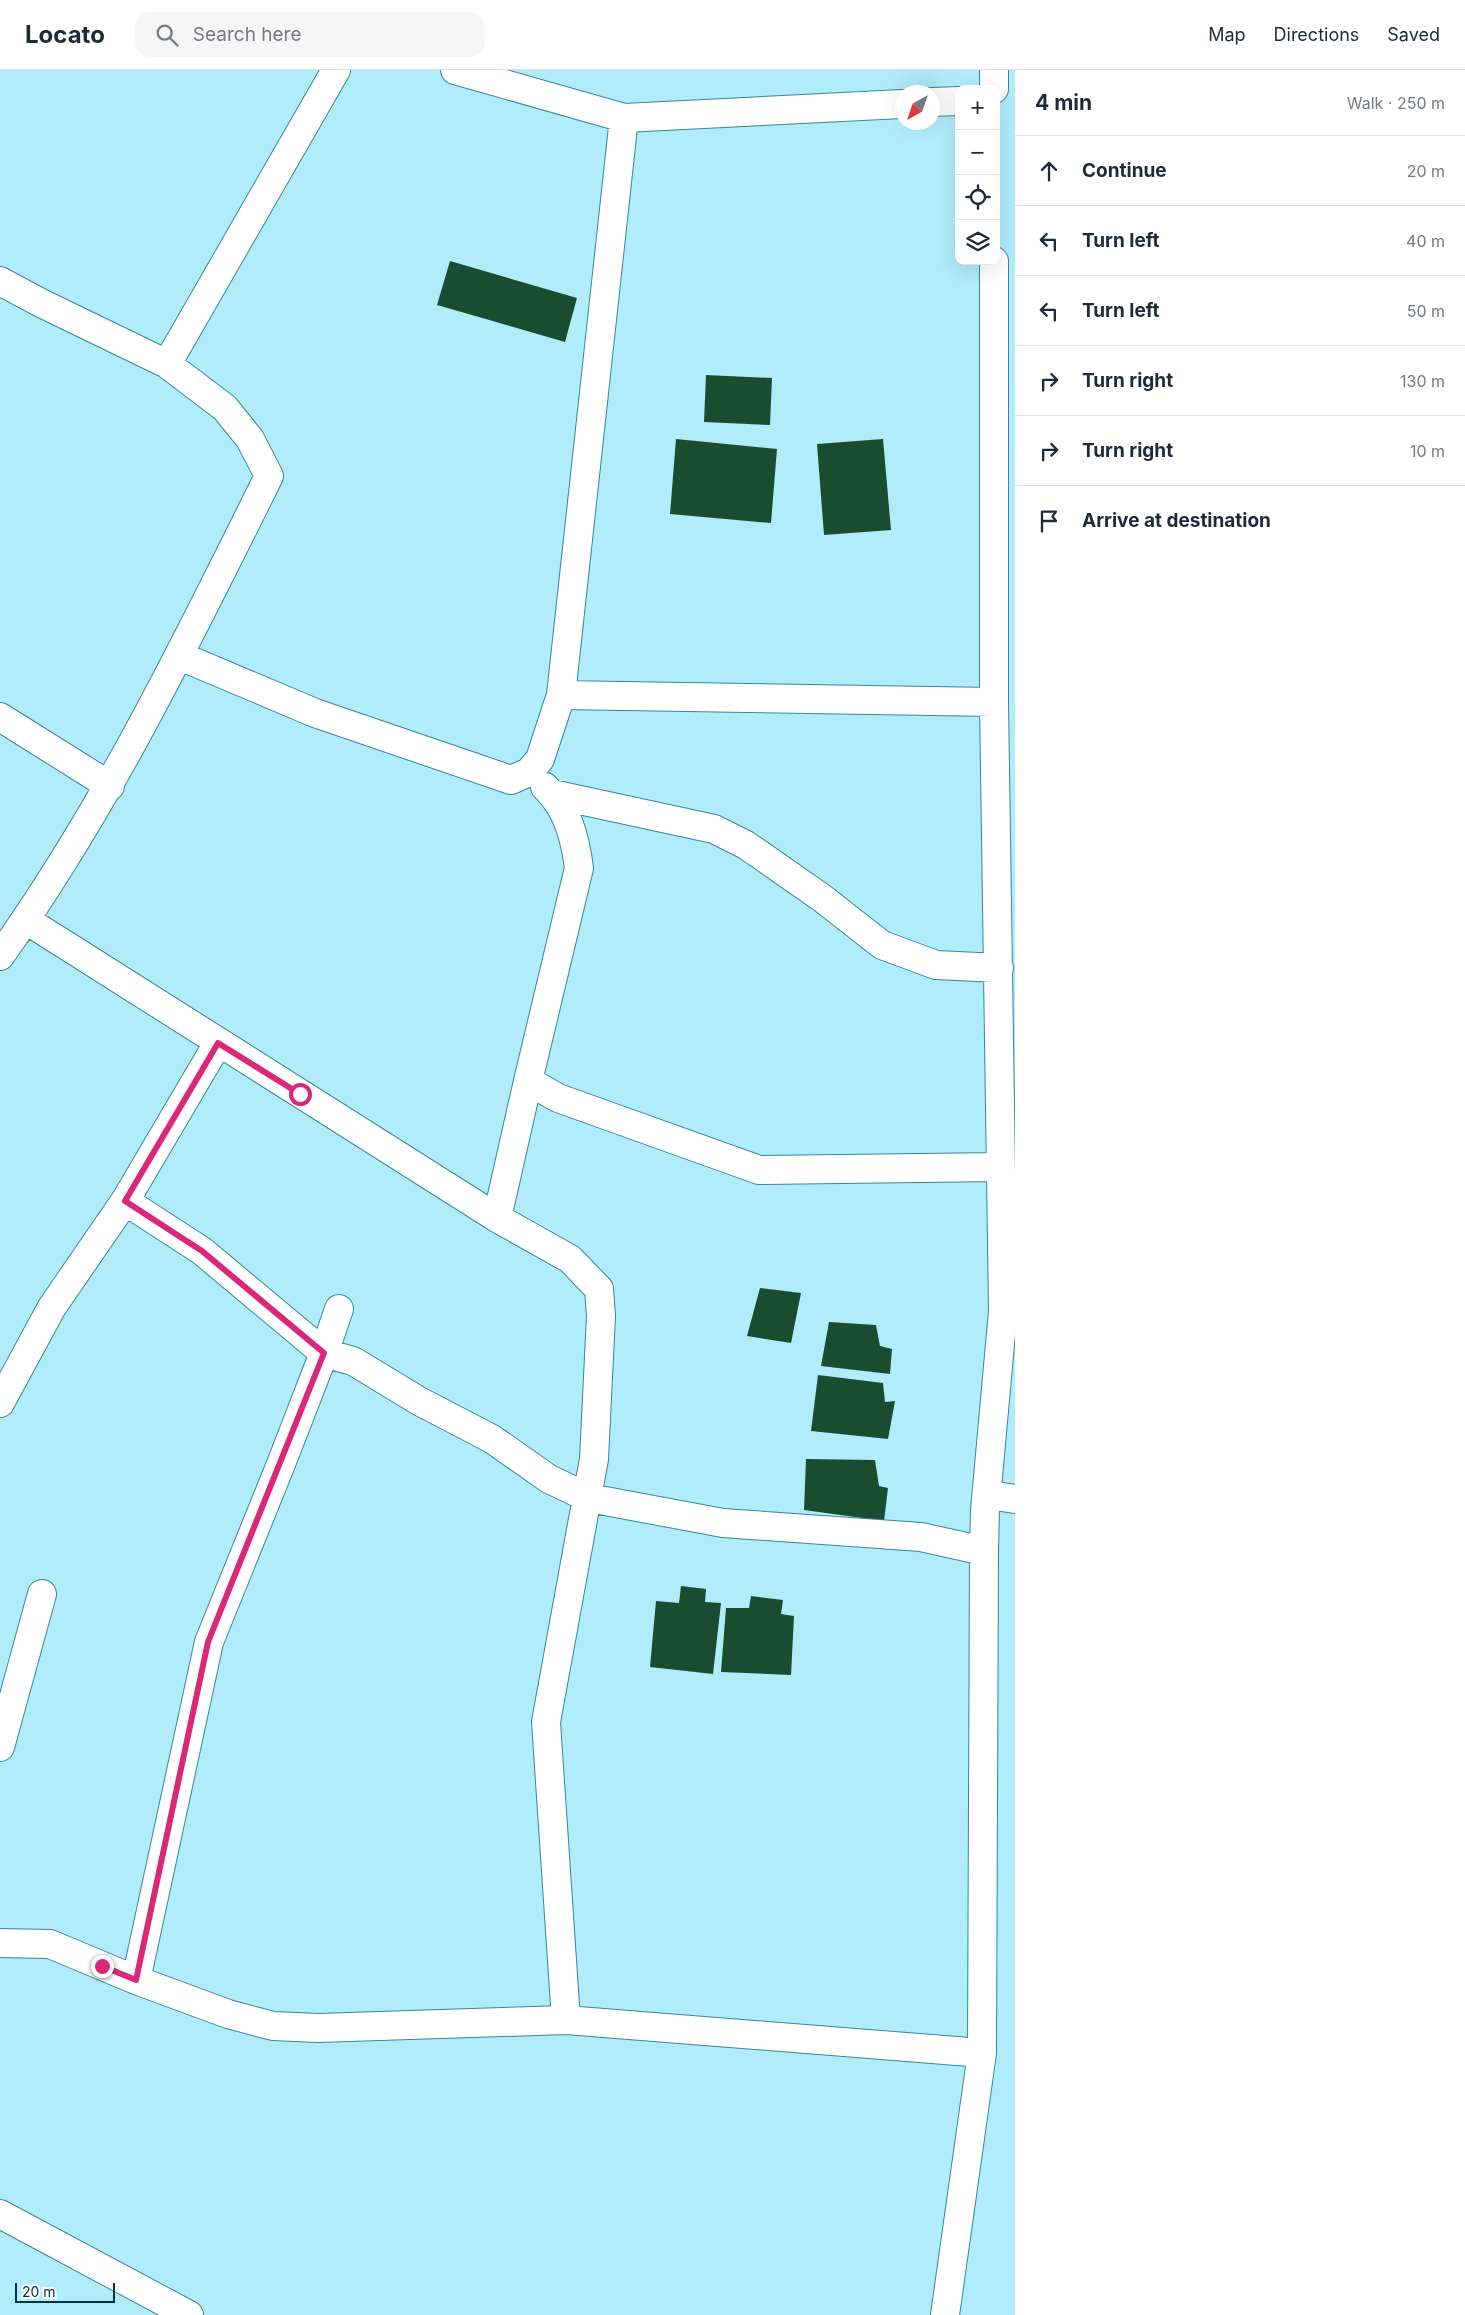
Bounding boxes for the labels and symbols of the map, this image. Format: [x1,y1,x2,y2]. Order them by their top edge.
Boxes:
north arrow [895,85,940,130]
route start [289,1083,312,1106]
route end [91,1955,114,1978]
scale bar [15,2280,115,2303]

